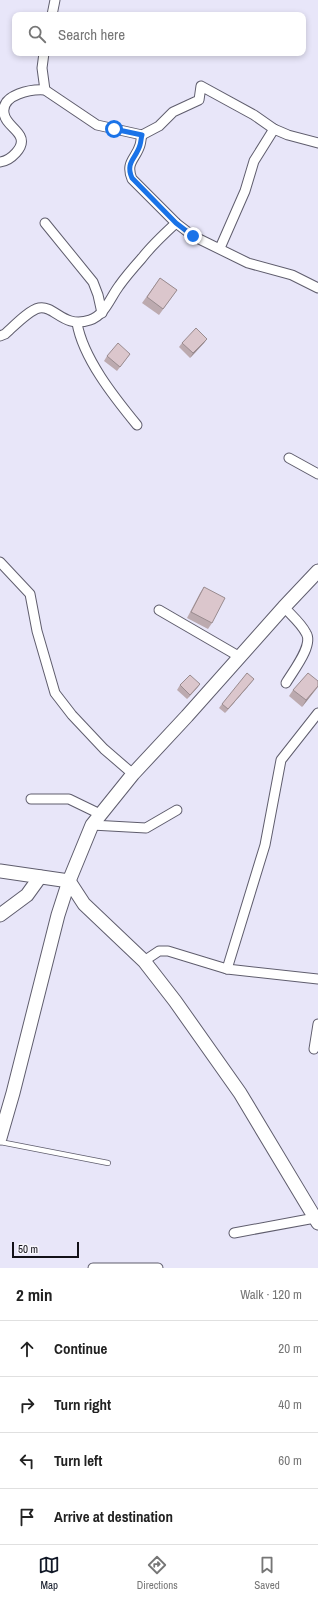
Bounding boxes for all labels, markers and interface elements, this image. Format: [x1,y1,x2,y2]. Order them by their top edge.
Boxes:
search box [12,12,306,56]
icon: search [26,23,48,45]
text: Search here [58,24,125,45]
route start [105,120,123,138]
route end [184,227,202,245]
scale bar [12,1240,79,1259]
text: 50 m [18,1242,38,1256]
text: 2 min [16,1283,52,1306]
text: Walk · 120 m [240,1286,302,1303]
icon: ahead [16,1338,38,1360]
text: Continue [54,1338,107,1359]
text: 20 m [278,1340,302,1357]
icon: right [16,1394,38,1416]
text: Turn right [54,1394,111,1415]
text: 40 m [278,1396,302,1413]
icon: left [16,1450,38,1472]
text: Turn left [54,1450,102,1471]
text: 60 m [278,1452,302,1469]
icon: arrive [16,1506,38,1528]
text: Arrive at destination [54,1506,173,1527]
tab: Map [38,1554,60,1592]
tab: Directions [137,1554,178,1592]
tab: Saved [254,1554,280,1592]

